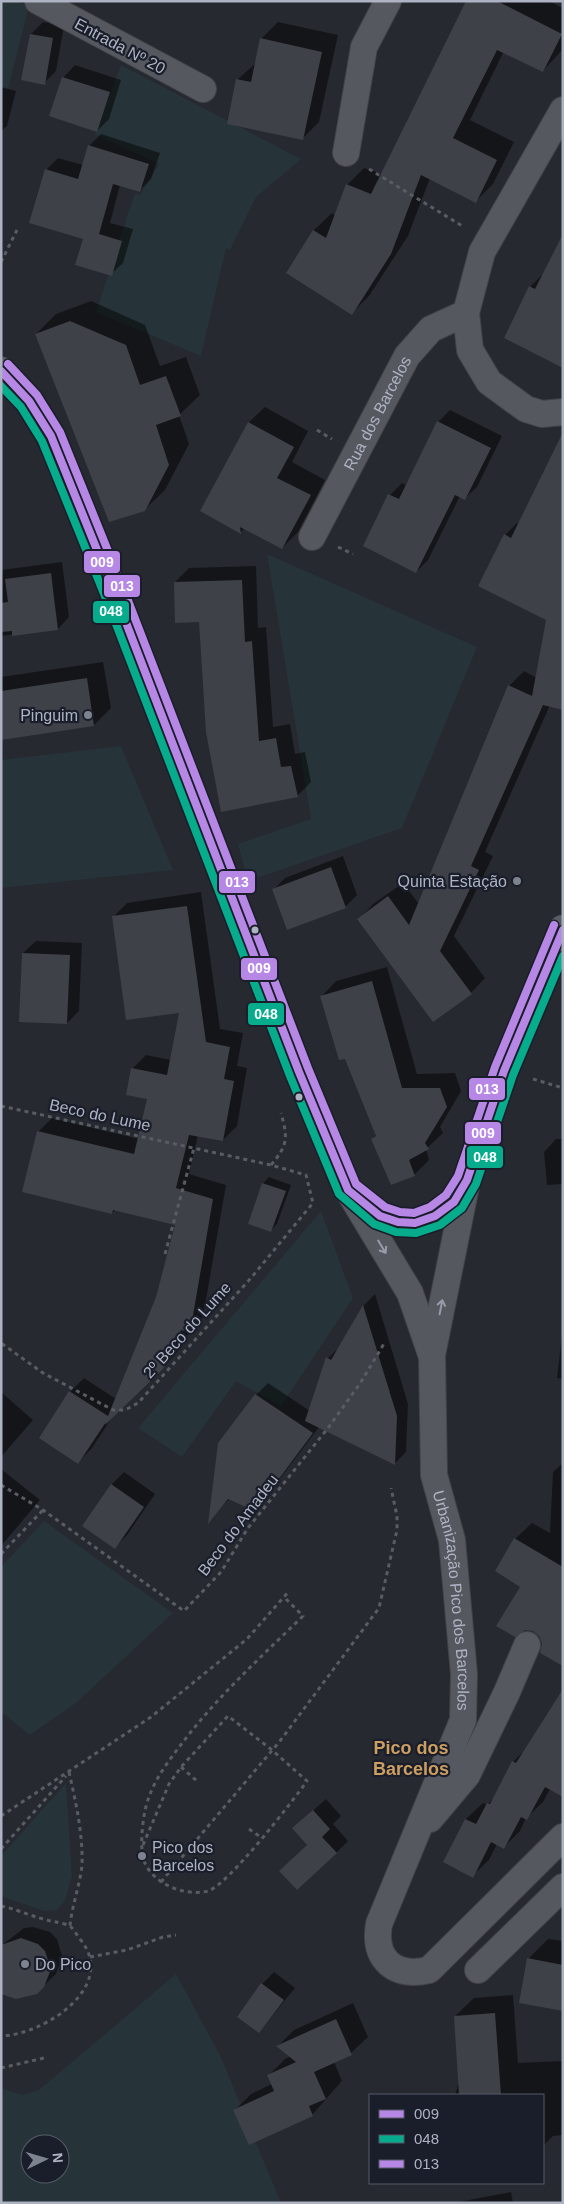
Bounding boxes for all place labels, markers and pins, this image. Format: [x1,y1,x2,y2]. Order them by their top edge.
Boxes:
place label: Pinguim [20,707,78,724]
marker: Pinguim [82,709,94,721]
place label: Quinta Estação [398,873,507,890]
marker: Quinta Estação [511,875,523,887]
unlabelled marker [250,925,260,935]
unlabelled marker [294,1092,304,1102]
place label: Pico dos Barcelos [152,1839,214,1874]
marker: Pico dos Barcelos [136,1850,148,1862]
place label: Do Pico [35,1956,91,1973]
marker: Do Pico [19,1958,31,1970]

